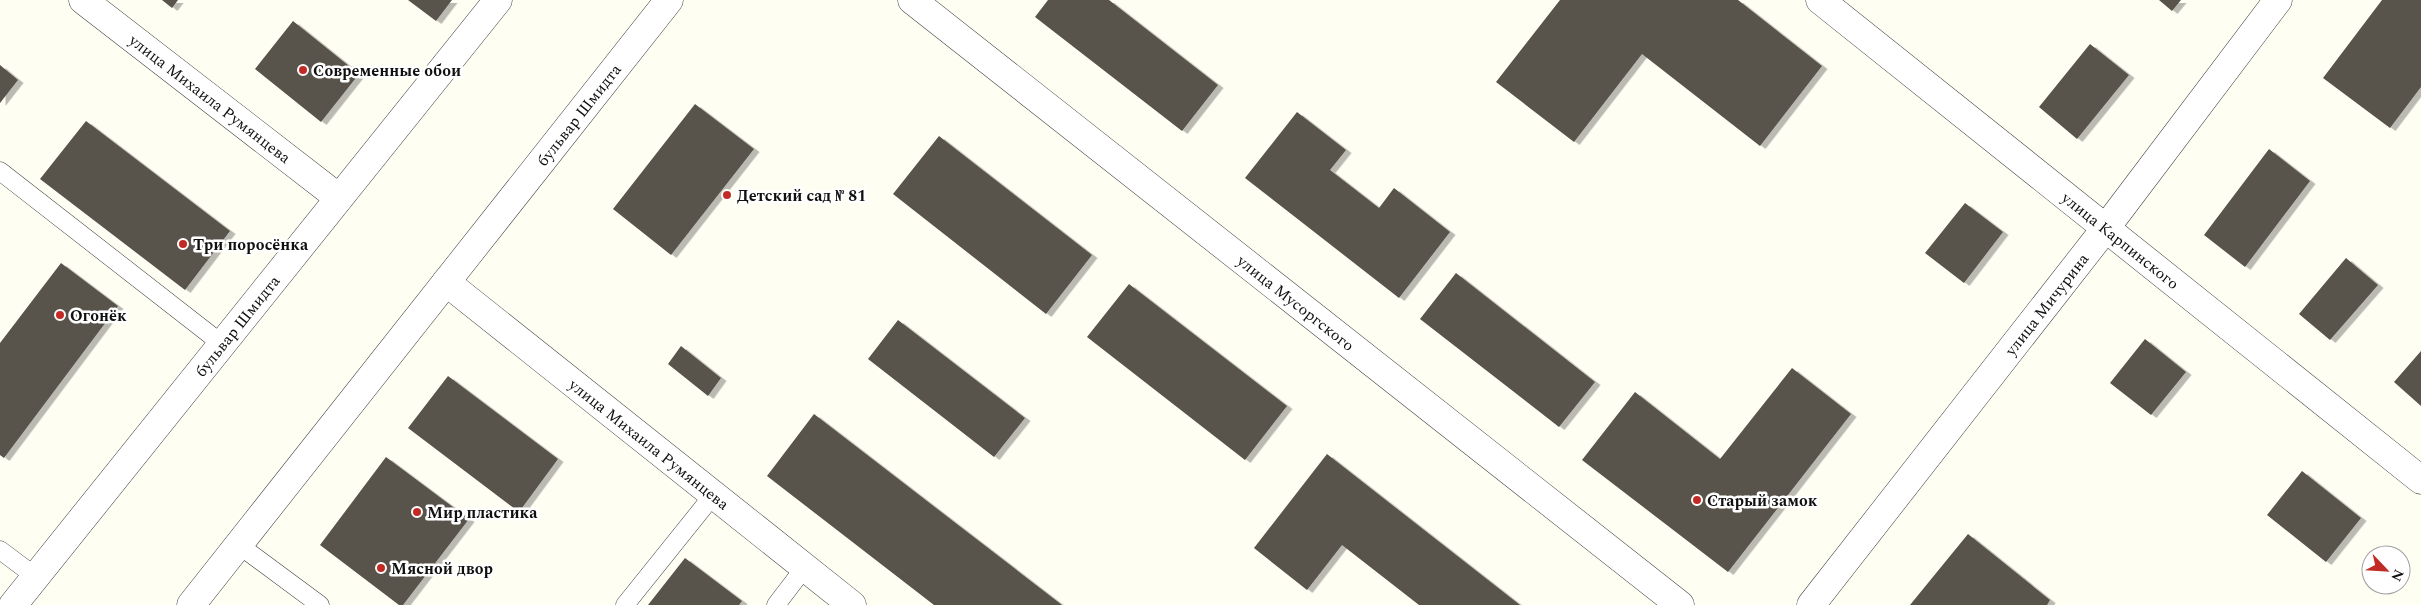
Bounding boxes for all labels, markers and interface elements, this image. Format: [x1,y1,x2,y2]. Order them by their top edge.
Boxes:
street label: улица Михаила Румянцева [123,28,296,170]
place label: Современные обои [313,59,461,83]
street label: бульвар Шмидта [531,59,627,172]
marker: Современные обои [297,64,309,76]
place label: Детский сад № 81 [737,184,866,208]
street label: улица Карпинского [2055,186,2184,296]
marker: Детский сад № 81 [721,189,733,201]
place label: Три поросёнка [193,233,309,257]
marker: Три поросёнка [177,238,189,250]
street label: улица Мичурина [1999,248,2095,362]
street label: улица Мусоргского [1231,249,1359,357]
street label: бульвар Шмидта [189,270,286,382]
place label: Огонёк [70,304,127,328]
marker: Огонёк [54,309,66,321]
street label: улица Михаила Румянцева [563,373,734,516]
place label: Старый замок [1707,489,1818,513]
marker: Старый замок [1691,494,1703,506]
place label: Мир пластика [427,501,538,525]
marker: Мир пластика [411,506,423,518]
north arrow [2361,545,2411,595]
place label: Мясной двор [391,557,493,581]
marker: Мясной двор [375,562,387,574]
text: N [2385,566,2409,585]

